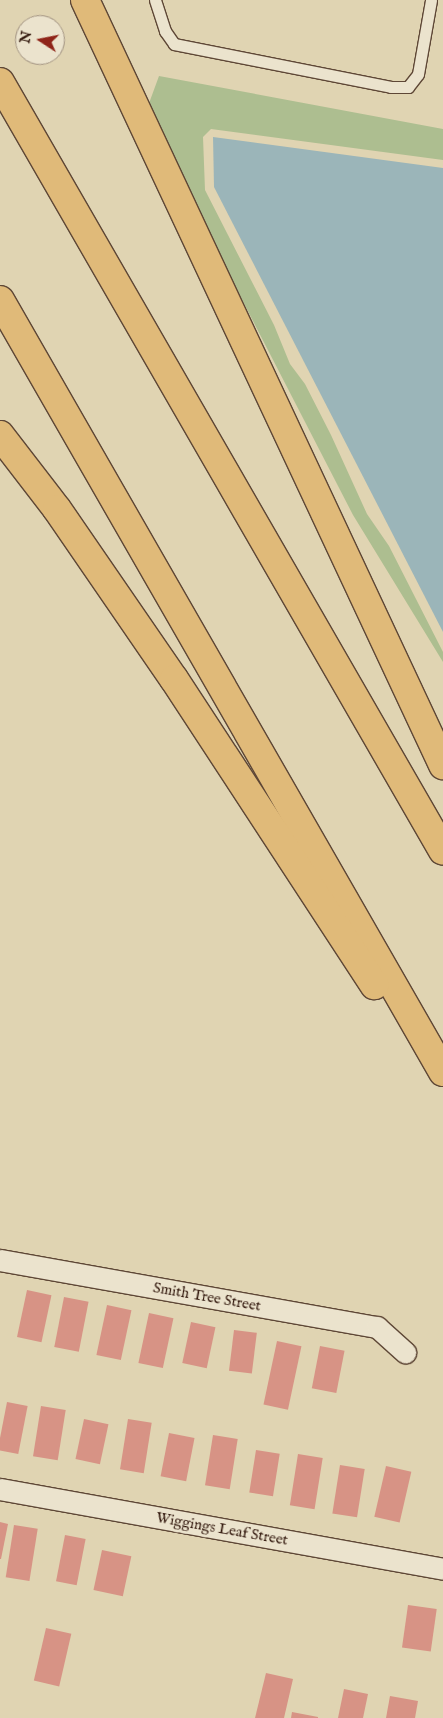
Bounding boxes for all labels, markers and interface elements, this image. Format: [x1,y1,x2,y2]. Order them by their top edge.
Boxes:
north arrow [15,15,65,65]
text: N [16,30,36,45]
street label: Smith Tree Street [152,1279,262,1315]
street label: Wiggings Leaf Street [155,1509,289,1549]

